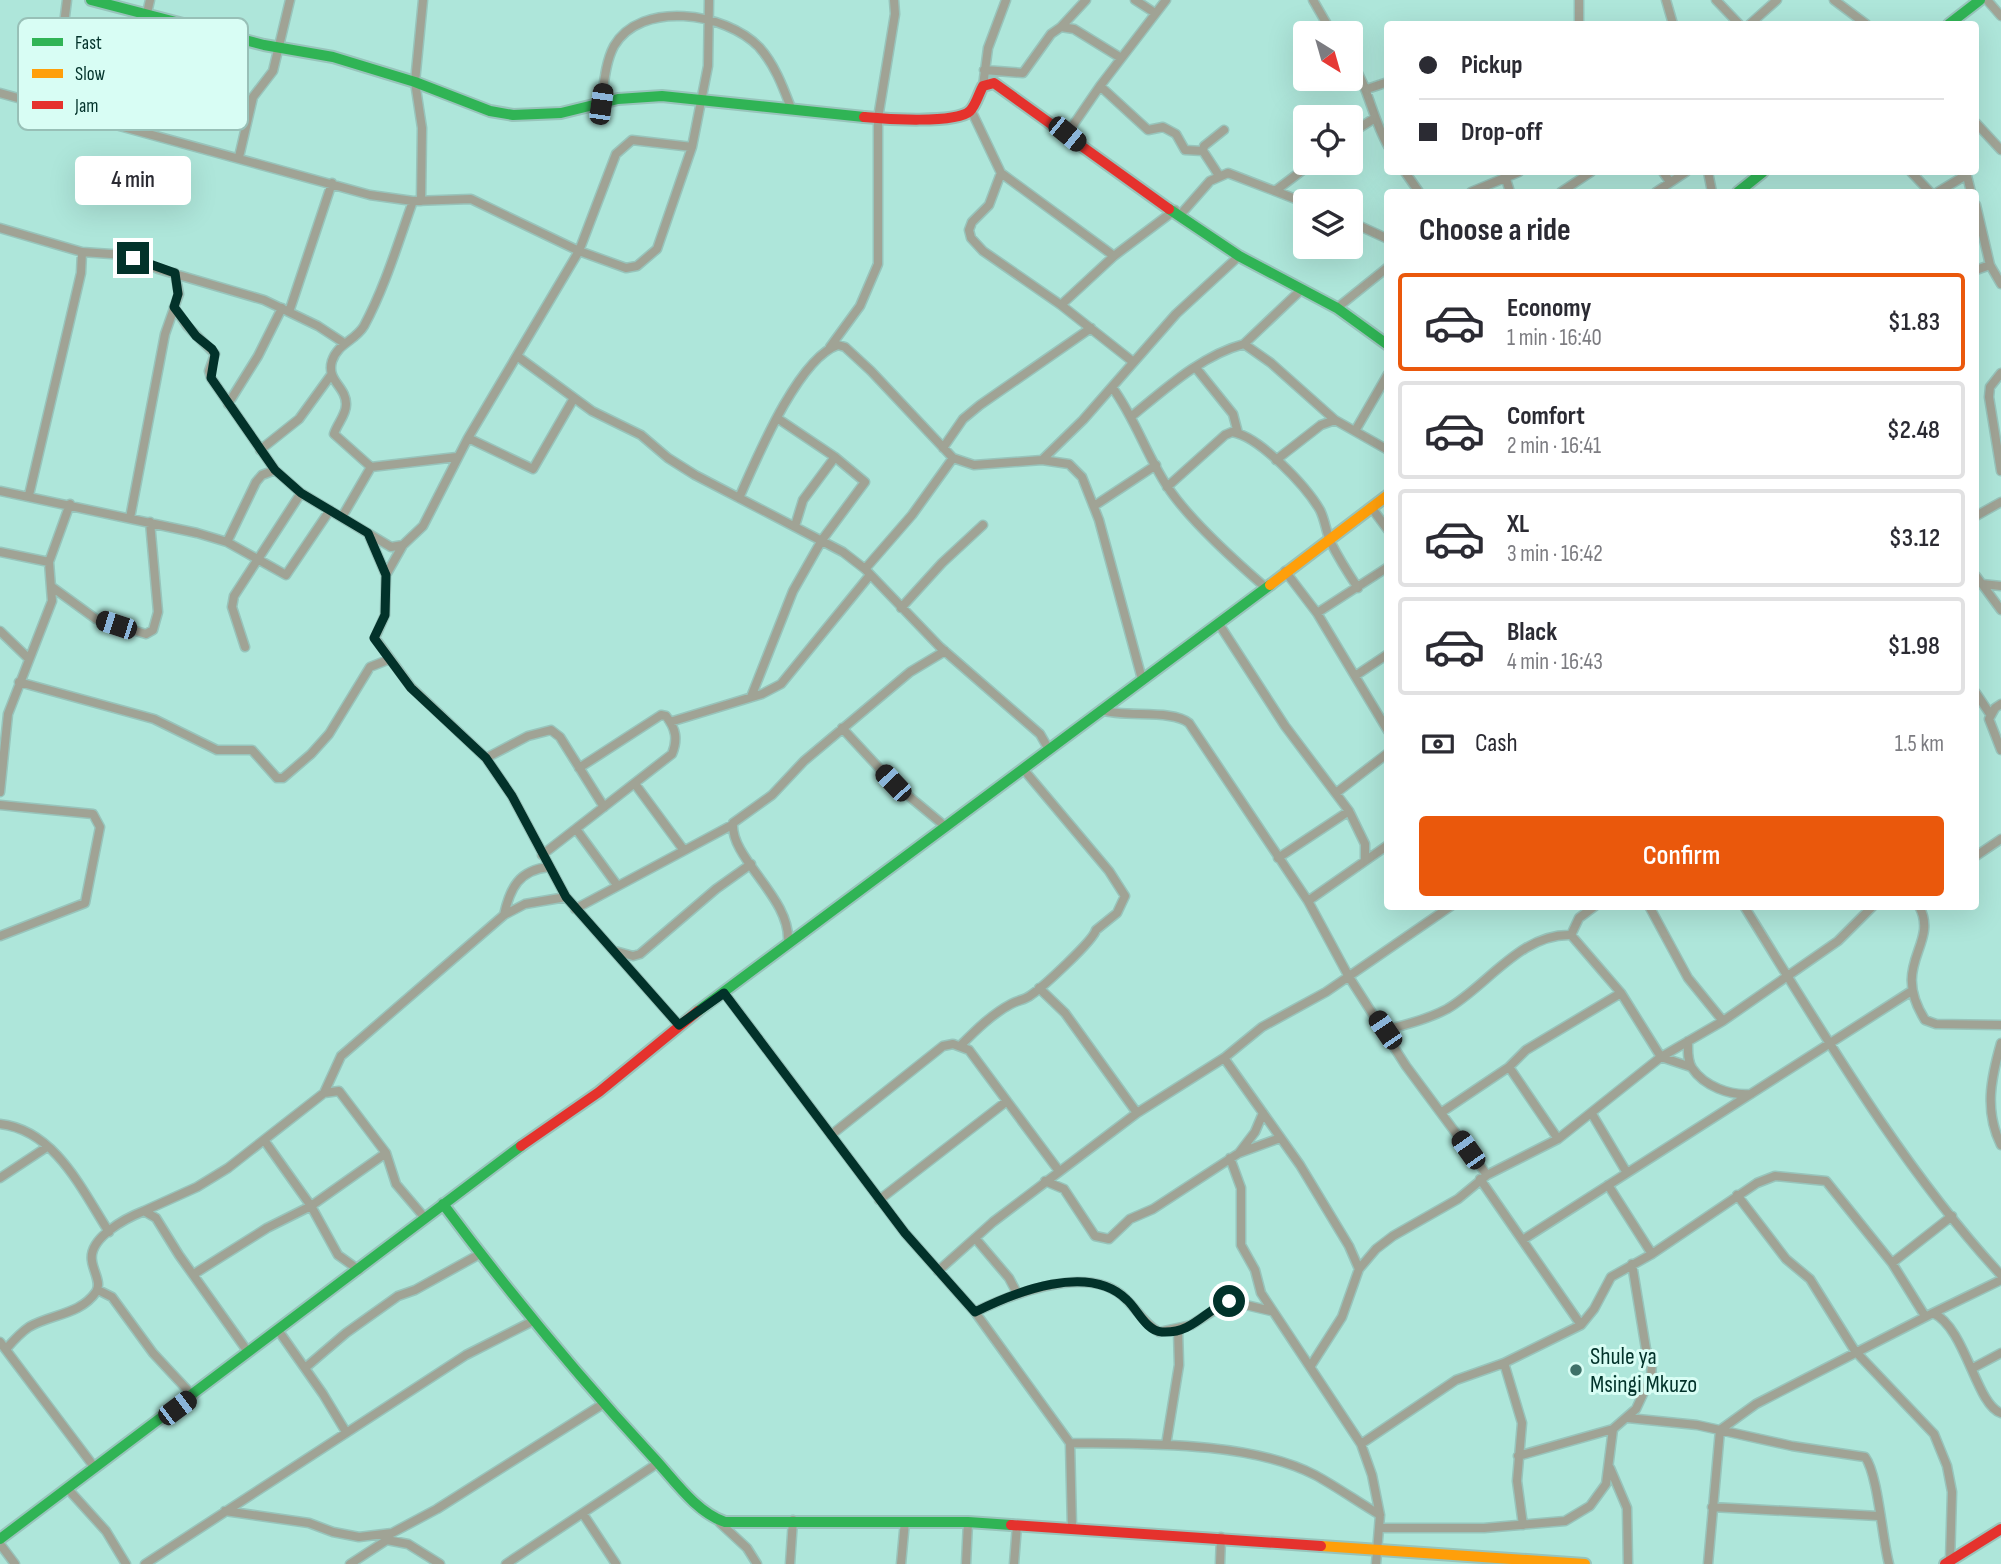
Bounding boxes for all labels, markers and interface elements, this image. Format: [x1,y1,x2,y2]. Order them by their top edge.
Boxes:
legend [18,18,248,130]
north arrow [1293,21,1363,91]
map controls [1293,21,1363,259]
text: Fast [75,32,102,55]
text: Pickup [1461,50,1523,81]
text: Slow [75,63,105,86]
car [588,82,615,126]
text: Jam [74,95,98,118]
button: locate [1293,105,1363,175]
car [1045,113,1090,155]
text: Drop-off [1461,117,1542,148]
callout: 4 min [75,156,191,205]
text: 4 min [111,166,155,194]
button: layers [1293,189,1363,259]
text: Choose a ride [1419,211,1571,250]
route end [117,242,149,274]
icon: car [1423,291,1486,354]
text: Economy [1507,293,1591,324]
text: $1.83 [1888,307,1940,338]
text: 1 min · 16:40 [1507,324,1602,352]
icon: car [1423,399,1486,462]
text: Comfort [1507,401,1585,432]
text: $2.48 [1887,415,1940,446]
text: 2 min · 16:41 [1507,432,1601,460]
icon: car [1423,507,1486,570]
text: XL [1507,509,1529,540]
text: $3.12 [1889,523,1940,554]
text: 3 min · 16:42 [1507,540,1603,568]
car [93,609,140,641]
icon: car [1423,615,1486,678]
text: Black [1507,617,1557,648]
text: $1.98 [1887,631,1940,662]
text: 4 min · 16:43 [1507,648,1603,676]
icon: cash [1419,725,1457,763]
text: Cash [1475,728,1518,759]
text: 1.5 km [1895,730,1944,758]
car [871,760,916,806]
button: Confirm [1419,816,1944,896]
car [1365,1007,1406,1053]
car [1448,1127,1489,1173]
route start [1213,1285,1245,1317]
place label: Shule ya Msingi Mkuzo [1590,1342,1697,1399]
marker: Shule ya Msingi Mkuzo [1568,1362,1584,1378]
car [154,1387,201,1429]

